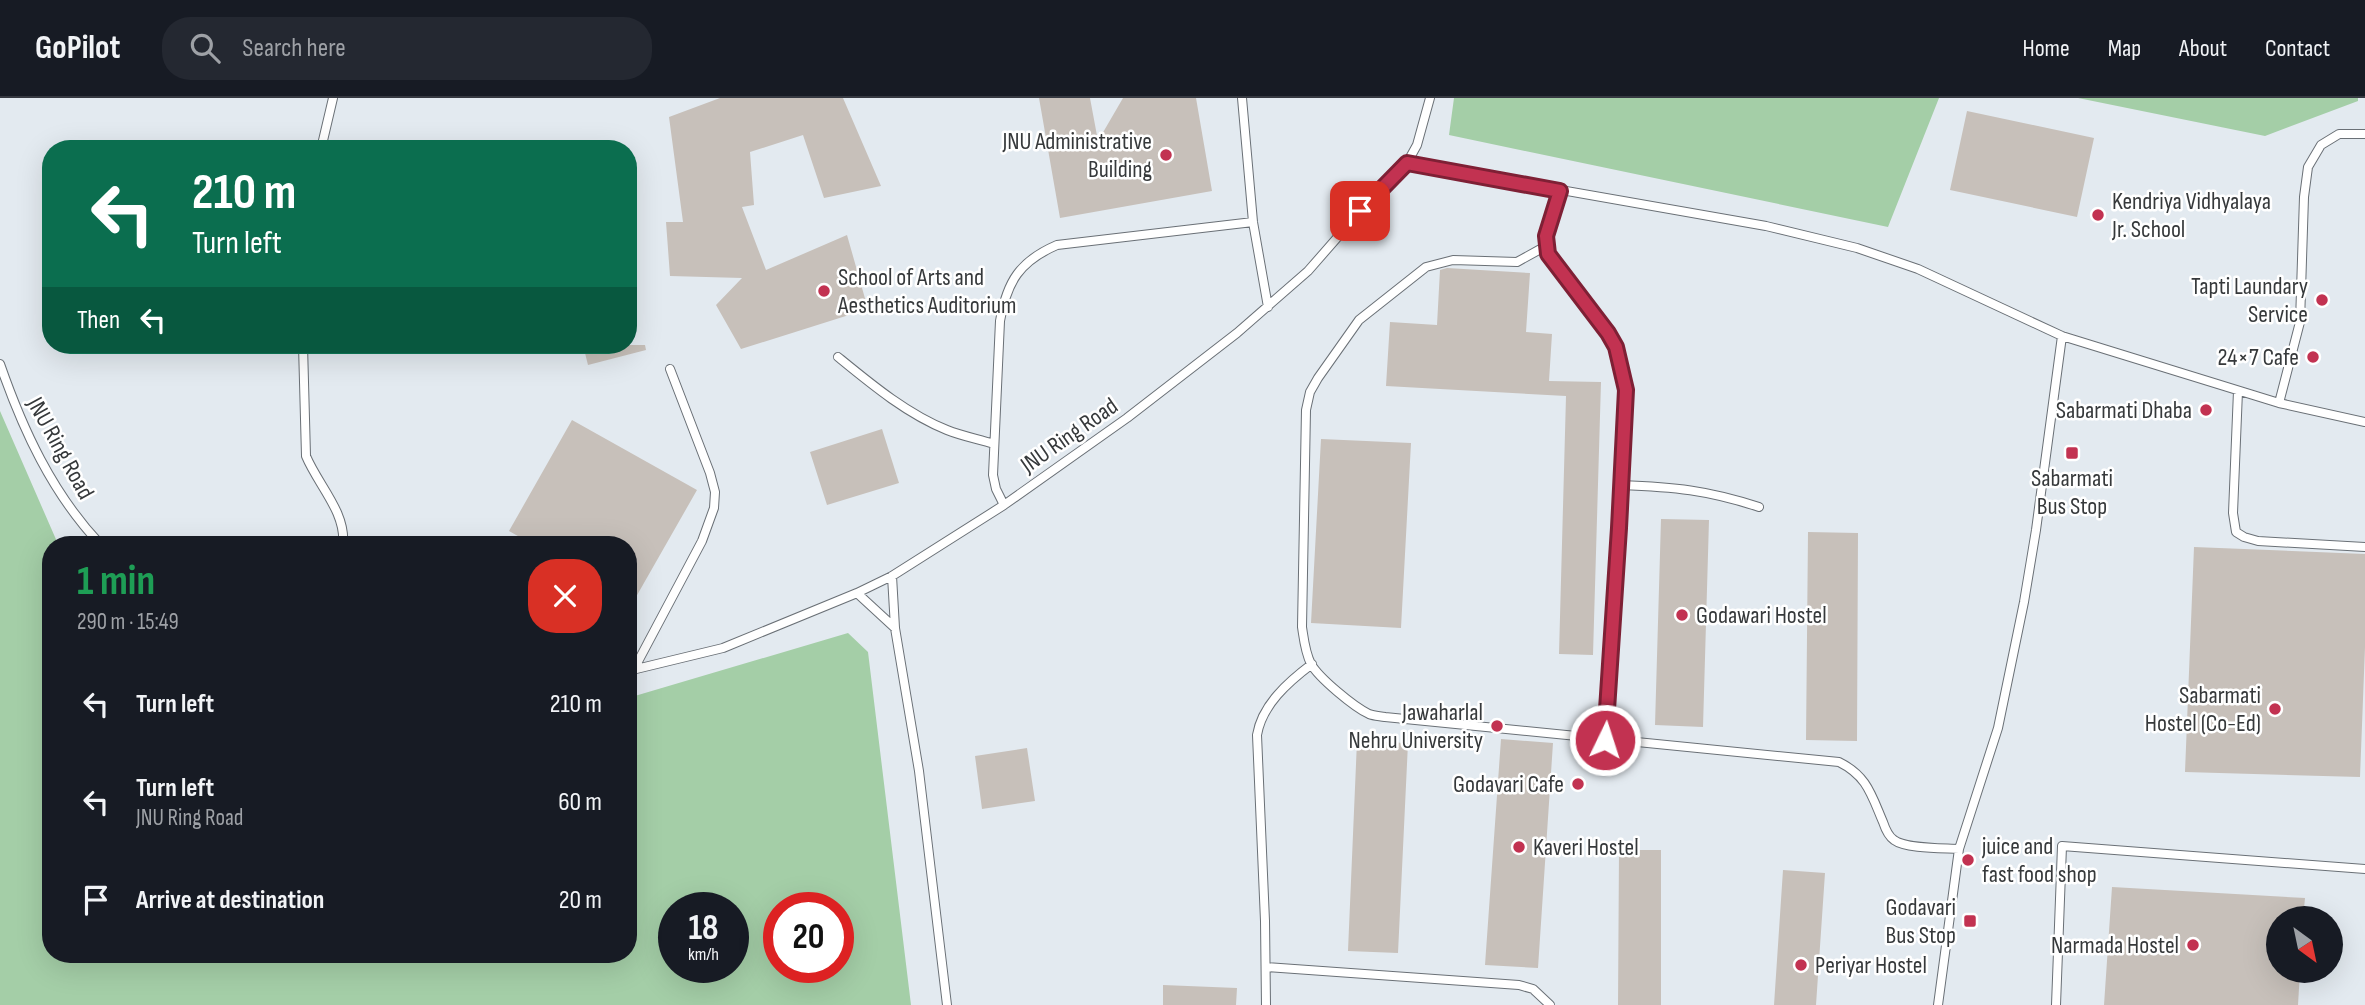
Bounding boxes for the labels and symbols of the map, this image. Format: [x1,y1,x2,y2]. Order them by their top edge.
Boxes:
place label: JNU Administrative Building [1001,127,1152,184]
marker: JNU Administrative Building [1158,147,1174,163]
pin [1330,181,1390,241]
place label: Kendriya Vidhyalaya Jr. School [2111,187,2271,244]
marker: Kendriya Vidhyalaya Jr. School [2090,207,2106,223]
place label: School of Arts and Aesthetics Auditorium [837,263,1017,320]
place label: Tapti Laundary Service [2191,272,2308,329]
marker: School of Arts and Aesthetics Auditorium [816,283,832,299]
marker: Tapti Laundary Service [2314,292,2330,308]
place label: 24×7 Cafe [2218,343,2299,372]
marker: 24×7 Cafe [2305,349,2321,365]
street label: JNU Ring Road [20,391,100,504]
street label: JNU Ring Road [1014,391,1124,480]
place label: Sabarmati Dhaba [2056,396,2192,425]
marker: Sabarmati Dhaba [2198,402,2214,418]
marker: Sabarmati Bus Stop [2064,445,2080,461]
place label: Sabarmati Bus Stop [2031,464,2113,521]
place label: Godawari Hostel [1696,601,1827,630]
marker: Godawari Hostel [1674,607,1690,623]
place label: Sabarmati Hostel (Co-Ed) [2145,681,2261,738]
place label: Jawaharlal Nehru University [1349,698,1483,755]
marker: Sabarmati Hostel (Co-Ed) [2267,701,2283,717]
position arrow [1568,703,1642,777]
marker: Jawaharlal Nehru University [1489,718,1505,734]
place label: Godavari Cafe [1453,770,1564,799]
marker: Godavari Cafe [1570,776,1586,792]
place label: juice and fast food shop [1981,832,2097,889]
place label: Kaveri Hostel [1533,833,1639,862]
marker: Kaveri Hostel [1511,839,1527,855]
marker: juice and fast food shop [1960,852,1976,868]
speed limit sign: 20 [763,892,854,983]
place label: Godavari Bus Stop [1885,893,1956,950]
north arrow [2266,906,2343,984]
marker: Godavari Bus Stop [1962,913,1978,929]
place label: Narmada Hostel [2051,931,2179,960]
marker: Narmada Hostel [2185,937,2201,953]
place label: Periyar Hostel [1815,951,1927,980]
marker: Periyar Hostel [1793,957,1809,973]

